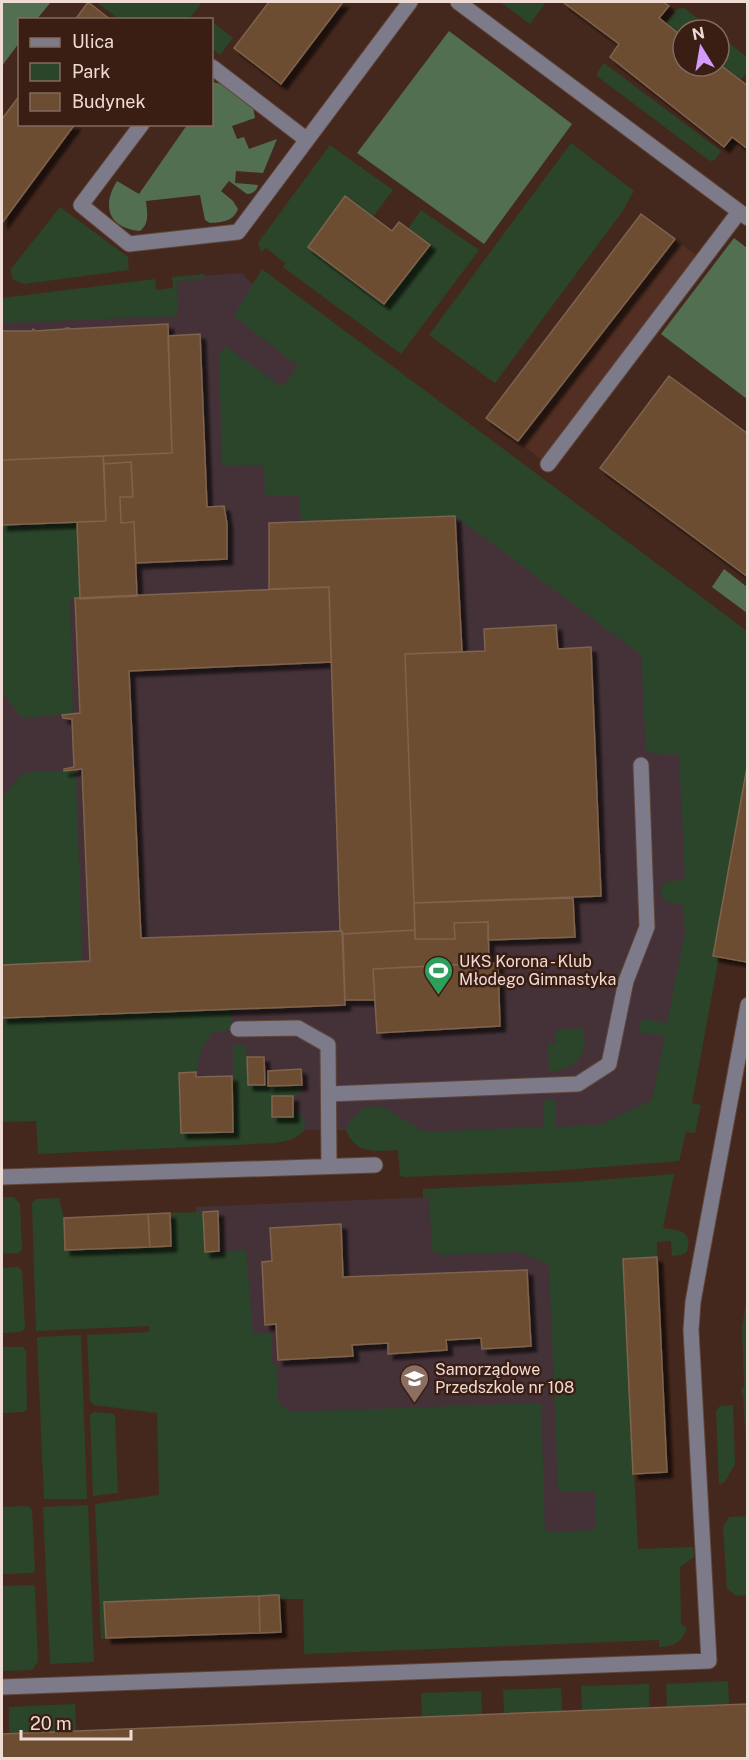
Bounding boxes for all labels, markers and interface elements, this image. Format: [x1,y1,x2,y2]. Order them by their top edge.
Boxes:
legend [18,18,213,126]
north arrow [671,18,731,78]
text: N [690,23,706,44]
text: Ulica [72,31,114,52]
text: Park [72,61,110,82]
text: Budynek [72,91,146,112]
place label: UKS Korona - Klub Młodego Gimnastyka [459,952,616,989]
sports icon: UKS Korona - Klub Młodego Gimnastyka [422,954,454,996]
place label: Samorządowe Przedszkole nr 108 [435,1360,574,1397]
school or university icon: Samorządowe Przedszkole nr 108 [398,1362,430,1404]
scale bar [21,1703,130,1741]
text: 20 m [30,1713,72,1734]

